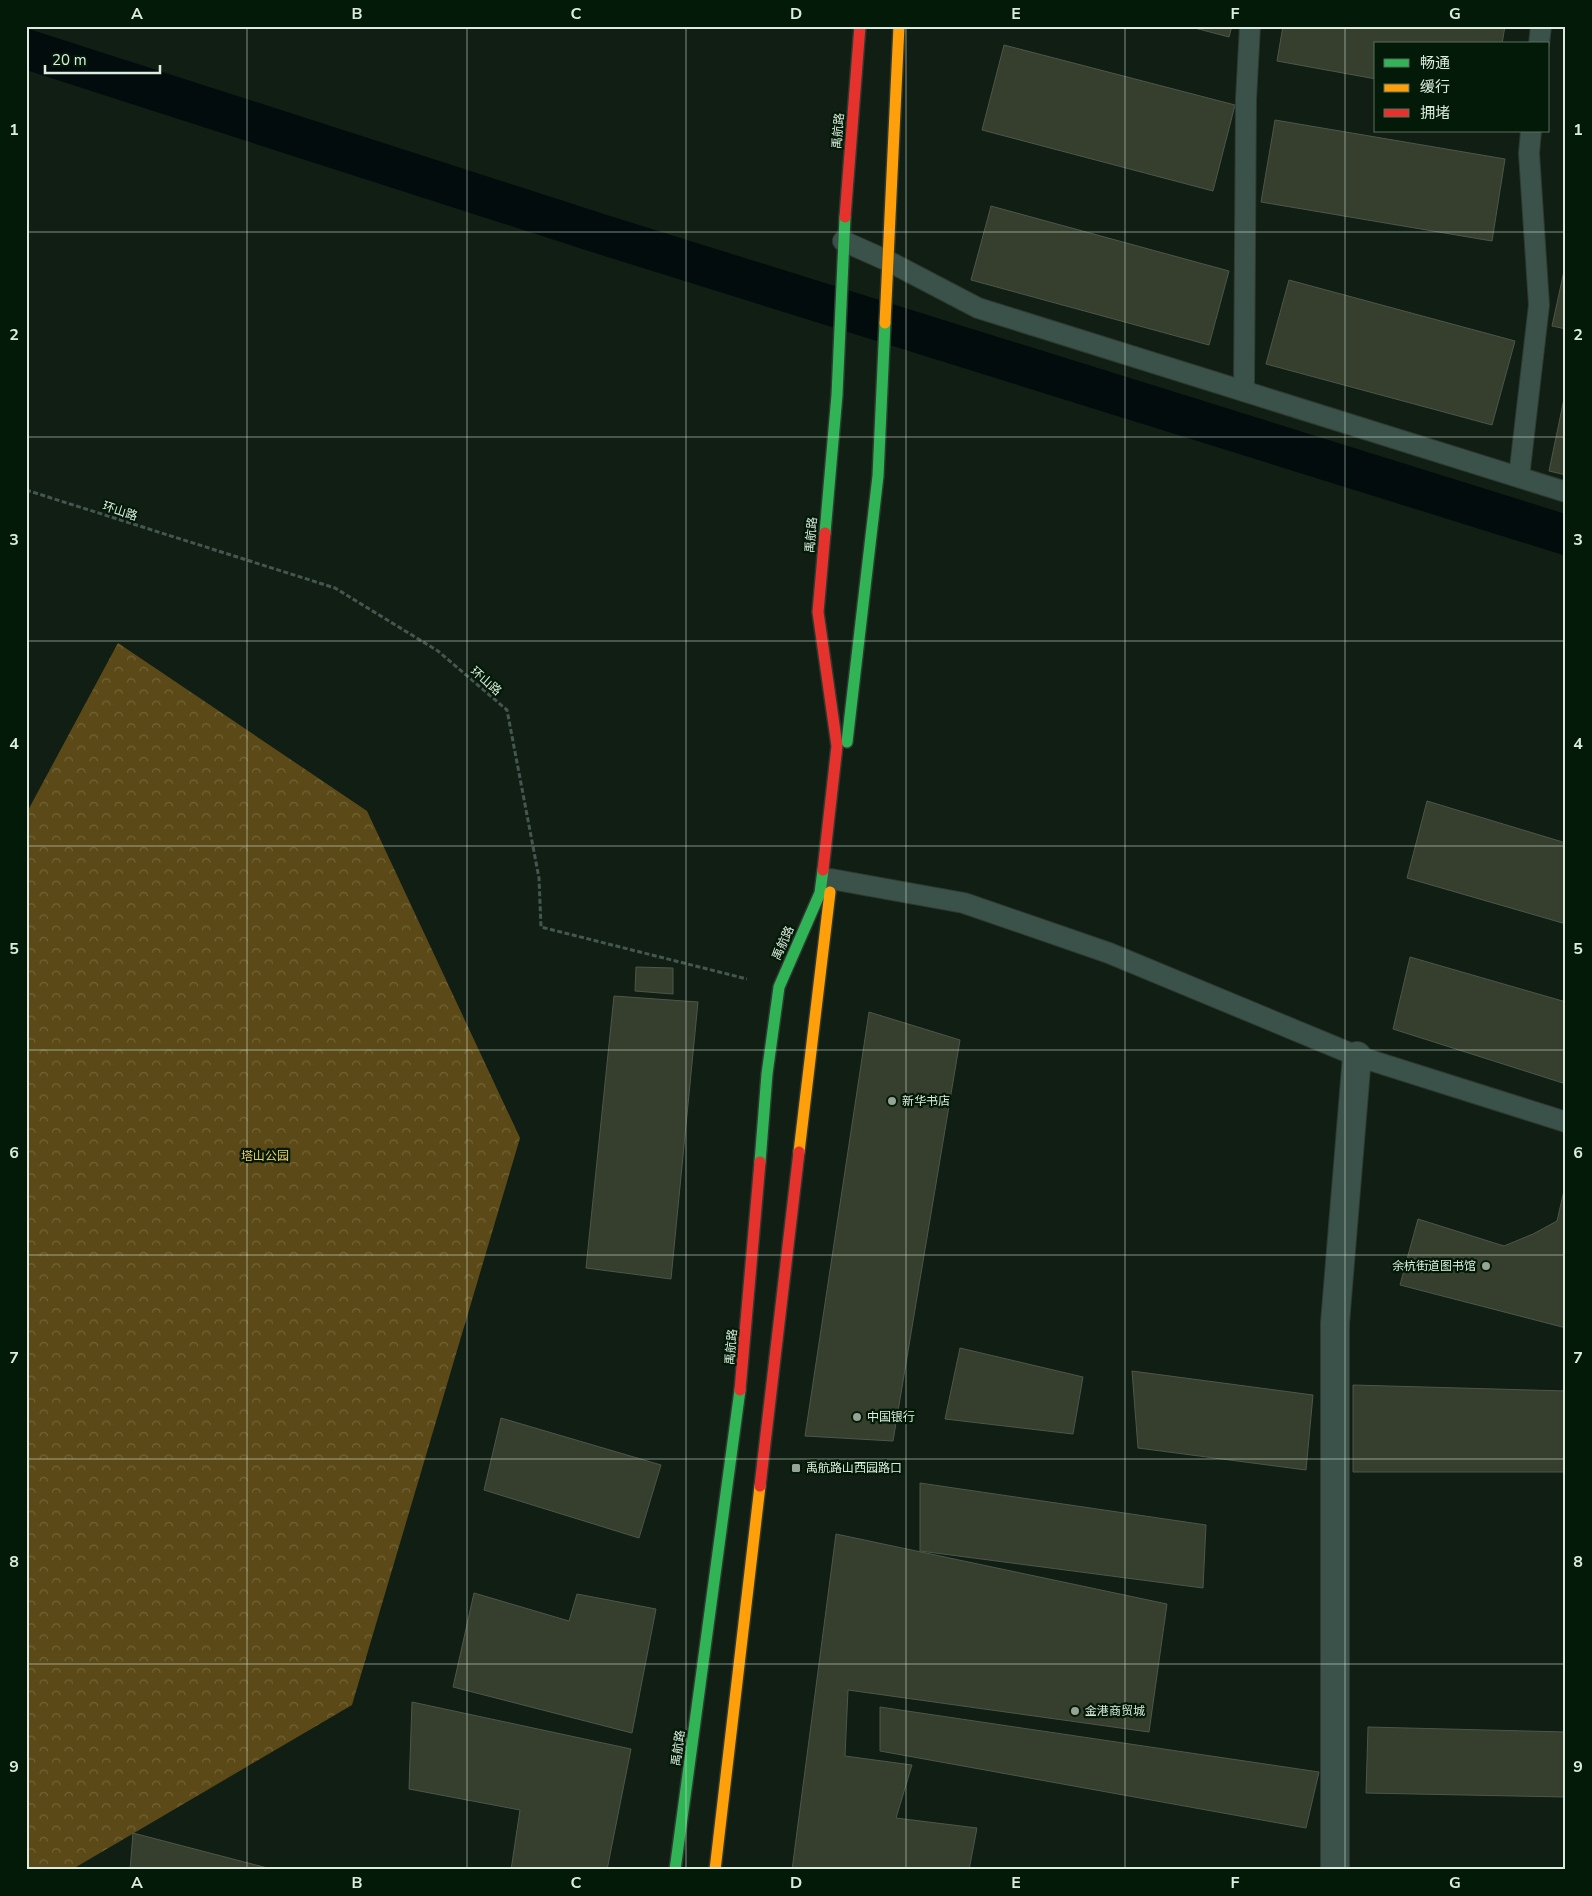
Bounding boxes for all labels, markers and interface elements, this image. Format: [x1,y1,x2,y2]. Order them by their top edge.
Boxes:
text: A [131,3,143,25]
text: B [351,3,363,25]
text: C [571,3,582,25]
text: D [790,3,802,25]
text: E [1011,3,1021,25]
text: F [1231,3,1240,25]
text: G [1449,3,1461,25]
scale bar [45,42,160,74]
legend [1374,42,1550,132]
text: 20 m [52,50,87,70]
text: 畅通 [1420,53,1450,73]
text: 缓行 [1420,77,1450,97]
text: 拥堵 [1420,103,1450,123]
street label: 禹航路 [828,112,848,150]
text: 1 [9,119,19,141]
text: 1 [1573,119,1583,141]
text: 2 [9,324,19,346]
text: 2 [1573,324,1583,346]
street label: 环山路 [100,498,140,524]
street label: 禹航路 [801,516,821,554]
text: 3 [9,529,19,551]
text: 3 [1573,529,1583,551]
street label: 环山路 [467,663,505,699]
text: 4 [9,733,19,755]
text: 4 [1573,733,1583,755]
street label: 禹航路 [768,923,798,963]
text: 5 [9,938,19,960]
text: 5 [1573,938,1583,960]
place label: 新华书店 [902,1093,950,1109]
marker: 新华书店 [886,1095,898,1107]
text: 6 [9,1142,19,1164]
text: 6 [1573,1142,1583,1164]
park label: 塔山公园 [241,1148,289,1164]
place label: 余杭街道图书馆 [1392,1258,1476,1274]
marker: 余杭街道图书馆 [1480,1260,1492,1272]
street label: 禹航路 [721,1328,741,1366]
text: 7 [9,1347,19,1369]
text: 7 [1573,1347,1583,1369]
place label: 中国银行 [867,1409,915,1425]
marker: 中国银行 [851,1411,863,1423]
place label: 禹航路山西园路口 [806,1460,902,1476]
marker: 禹航路山西园路口 [790,1462,802,1474]
text: 8 [9,1551,19,1573]
text: 8 [1573,1551,1583,1573]
place label: 金港商贸城 [1085,1703,1145,1719]
marker: 金港商贸城 [1069,1705,1081,1717]
street label: 禹航路 [668,1729,688,1767]
text: 9 [9,1756,19,1778]
text: 9 [1573,1756,1583,1778]
text: A [131,1872,143,1894]
text: B [351,1872,363,1894]
text: C [571,1872,582,1894]
text: D [790,1872,802,1894]
text: E [1011,1872,1021,1894]
text: F [1231,1872,1240,1894]
text: G [1449,1872,1461,1894]

